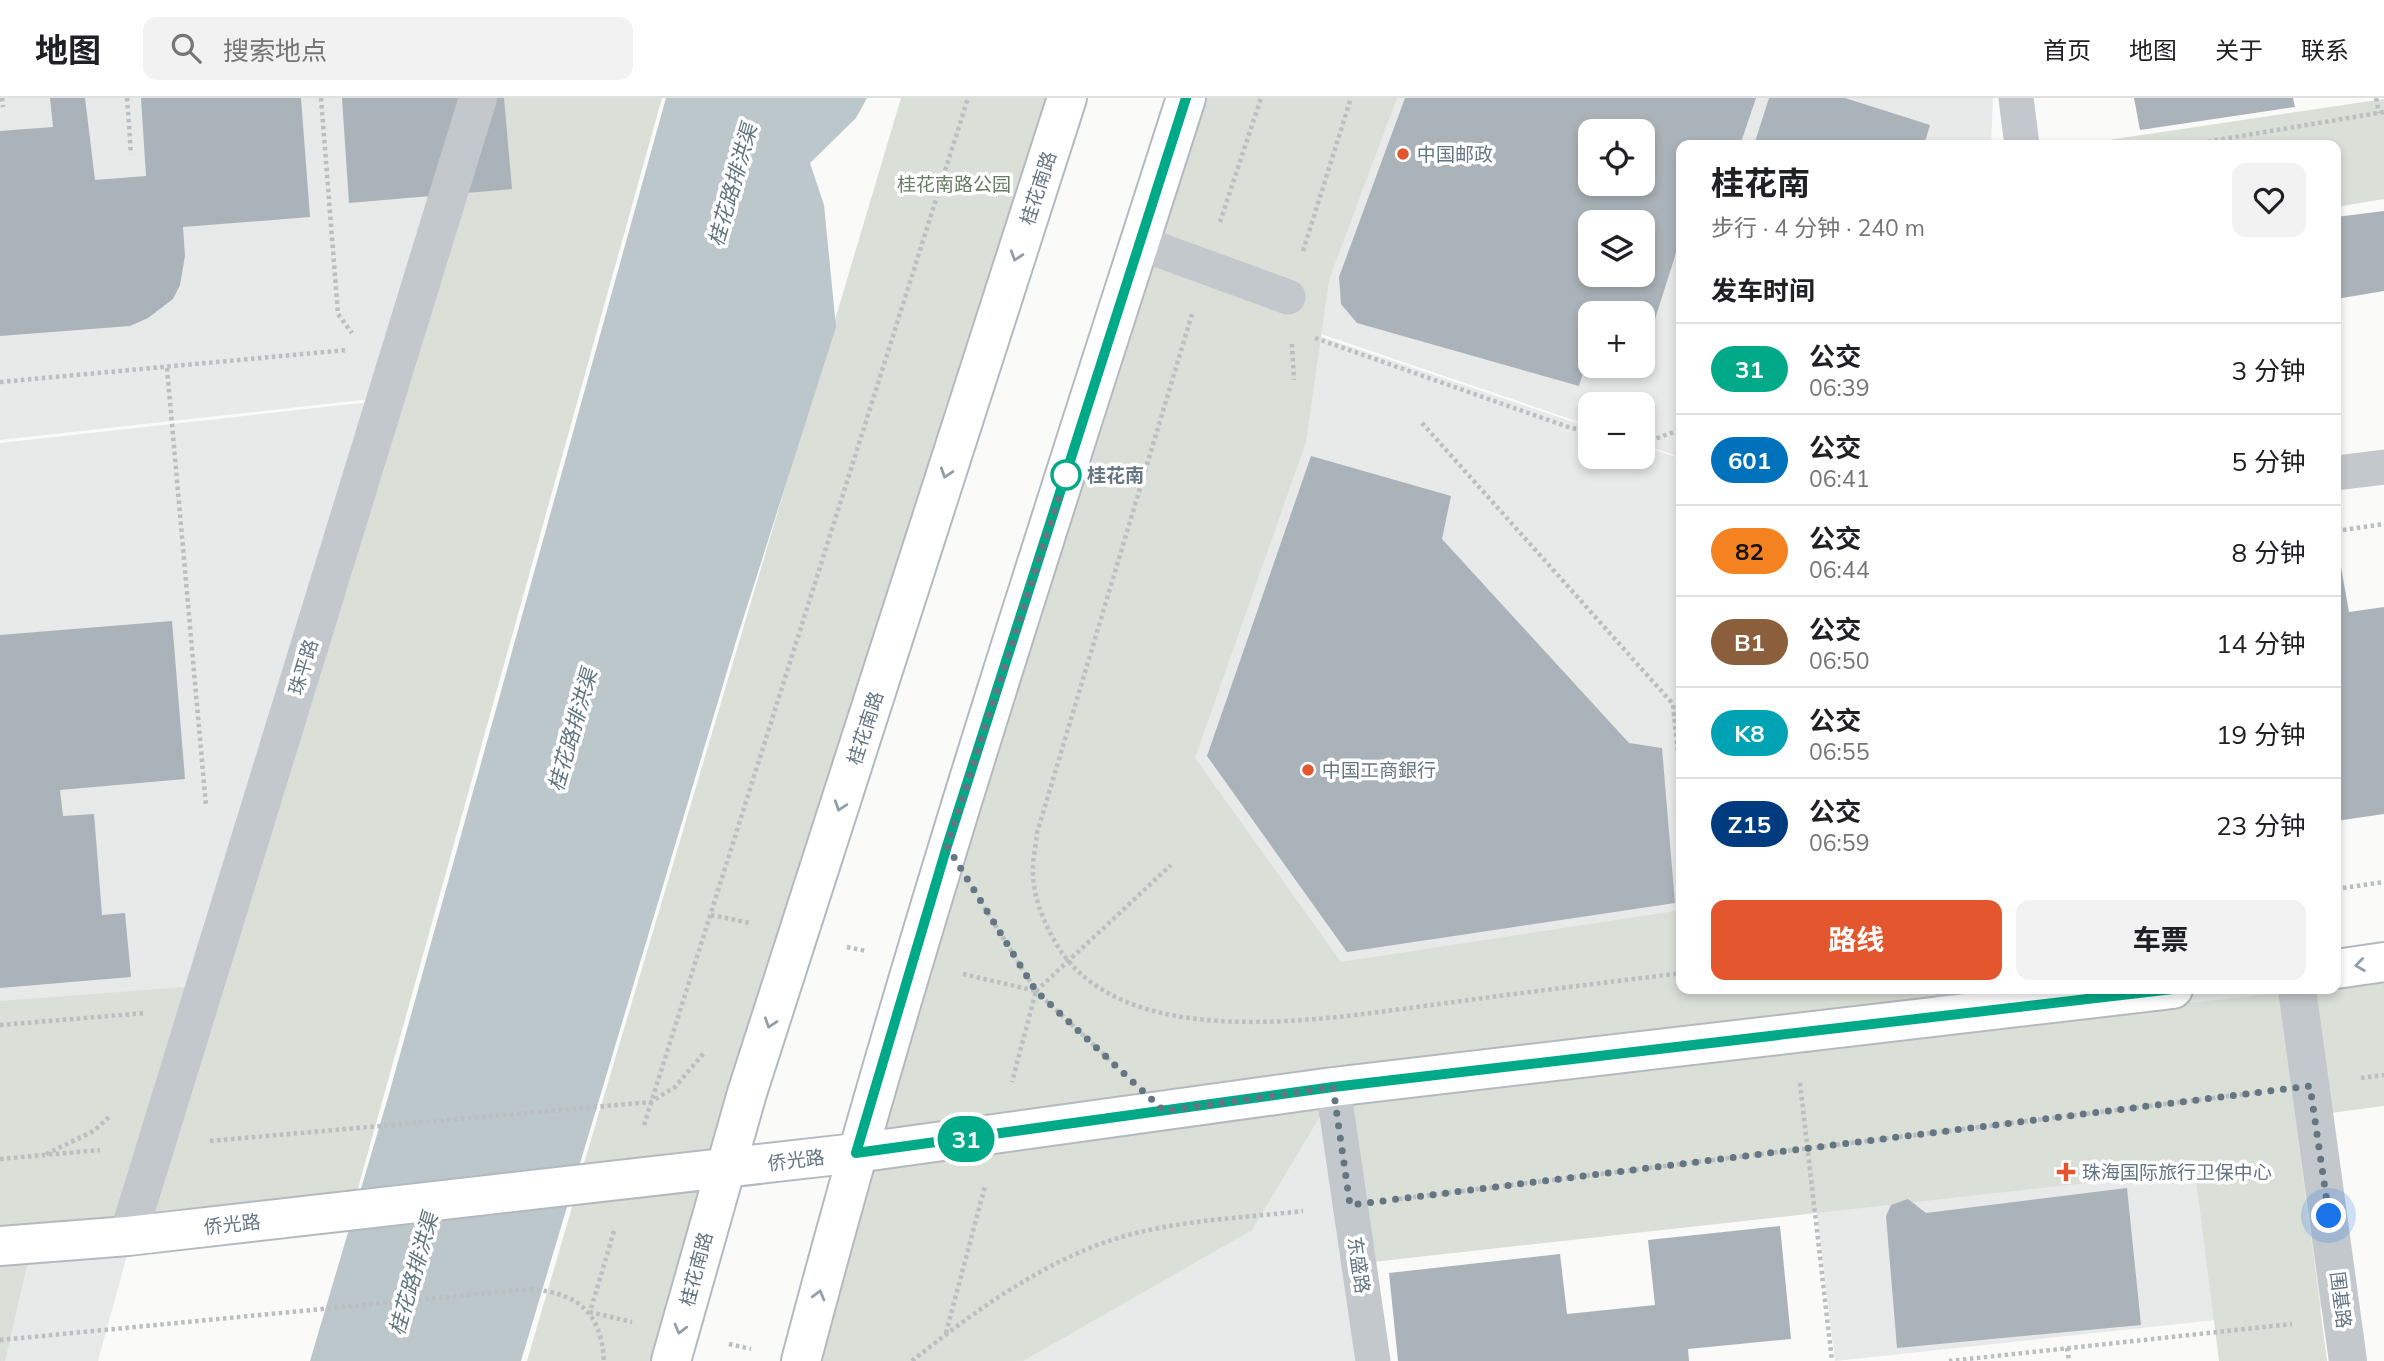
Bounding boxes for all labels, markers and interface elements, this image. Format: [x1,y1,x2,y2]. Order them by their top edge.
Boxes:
search box [143,17,633,80]
text: 地图 [35,29,101,70]
icon: search [167,29,205,67]
text: 搜索地点 [223,34,327,67]
text: 首页 [2043,35,2091,65]
text: 地图 [2129,35,2177,65]
text: 关于 [2215,35,2263,65]
text: 联系 [2301,35,2349,65]
water label: 桂花路排洪渠 [702,118,763,249]
map controls [1578,119,1655,469]
button: locate [1578,119,1655,196]
place label: 中国邮政 [1417,142,1493,166]
marker: 中国邮政 [1395,146,1411,162]
street label: 桂花南路 [1015,148,1061,228]
text: 桂花南 [1711,162,1810,203]
button: heart [2232,163,2306,237]
park label: 桂花南路公园 [897,172,1011,196]
button: layers [1578,210,1655,287]
text: 步行 · 4 分钟 · 240 m [1711,213,1925,242]
one-way arrow [1010,250,1024,262]
text: 发车时间 [1711,274,1815,307]
button: + [1578,301,1655,378]
text: 公交 [1809,340,1861,373]
text: 31 [1735,354,1764,384]
text: 3 分钟 [2232,354,2306,387]
text: 06:39 [1809,373,1869,402]
button: − [1578,392,1655,469]
text: 公交 [1809,431,1861,464]
text: 601 [1728,445,1771,475]
text: 5 分钟 [2232,445,2306,478]
marker: 桂花南 [1051,460,1081,490]
place label: 桂花南 [1087,463,1144,487]
text: 06:41 [1809,464,1869,493]
one-way arrow [940,467,955,479]
text: 公交 [1809,522,1861,555]
text: 82 [1735,536,1764,566]
text: 8 分钟 [2232,536,2306,569]
text: 06:44 [1809,555,1869,584]
text: 公交 [1809,613,1861,646]
text: B1 [1734,627,1765,657]
text: 14 分钟 [2216,627,2306,660]
street label: 珠平路 [283,636,323,698]
text: 06:50 [1809,646,1869,675]
water label: 桂花路排洪渠 [542,663,603,794]
street label: 桂花南路 [842,688,888,768]
text: 公交 [1809,704,1861,737]
text: K8 [1734,718,1765,748]
text: 19 分钟 [2216,718,2306,751]
text: 06:55 [1809,737,1869,766]
place label: 中国工商銀行 [1322,758,1436,782]
marker: 中国工商銀行 [1300,762,1316,778]
text: 公交 [1809,795,1861,828]
one-way arrow [833,800,848,812]
text: Z15 [1728,809,1771,839]
text: 23 分钟 [2216,809,2306,842]
text: 06:59 [1809,828,1869,857]
button: 路线 [1711,900,2002,980]
button: 车票 [2016,900,2306,980]
one-way arrow [2354,958,2366,973]
one-way arrow [764,1016,778,1028]
line badge: 31 [934,1116,998,1162]
text: 31 [952,1124,980,1154]
street label: 侨光路 [766,1145,826,1175]
place label: 珠海国际旅行卫保中心 [2082,1160,2272,1184]
marker: 珠海国际旅行卫保中心 [2056,1162,2076,1182]
your location [2311,1198,2346,1233]
water label: 桂花路排洪渠 [383,1207,444,1338]
street label: 侨光路 [202,1209,262,1239]
street label: 桂花南路 [675,1229,717,1309]
street label: 东盛路 [1343,1235,1375,1295]
street label: 围基路 [2326,1270,2356,1330]
one-way arrow [811,1289,825,1301]
one-way arrow [674,1323,688,1335]

